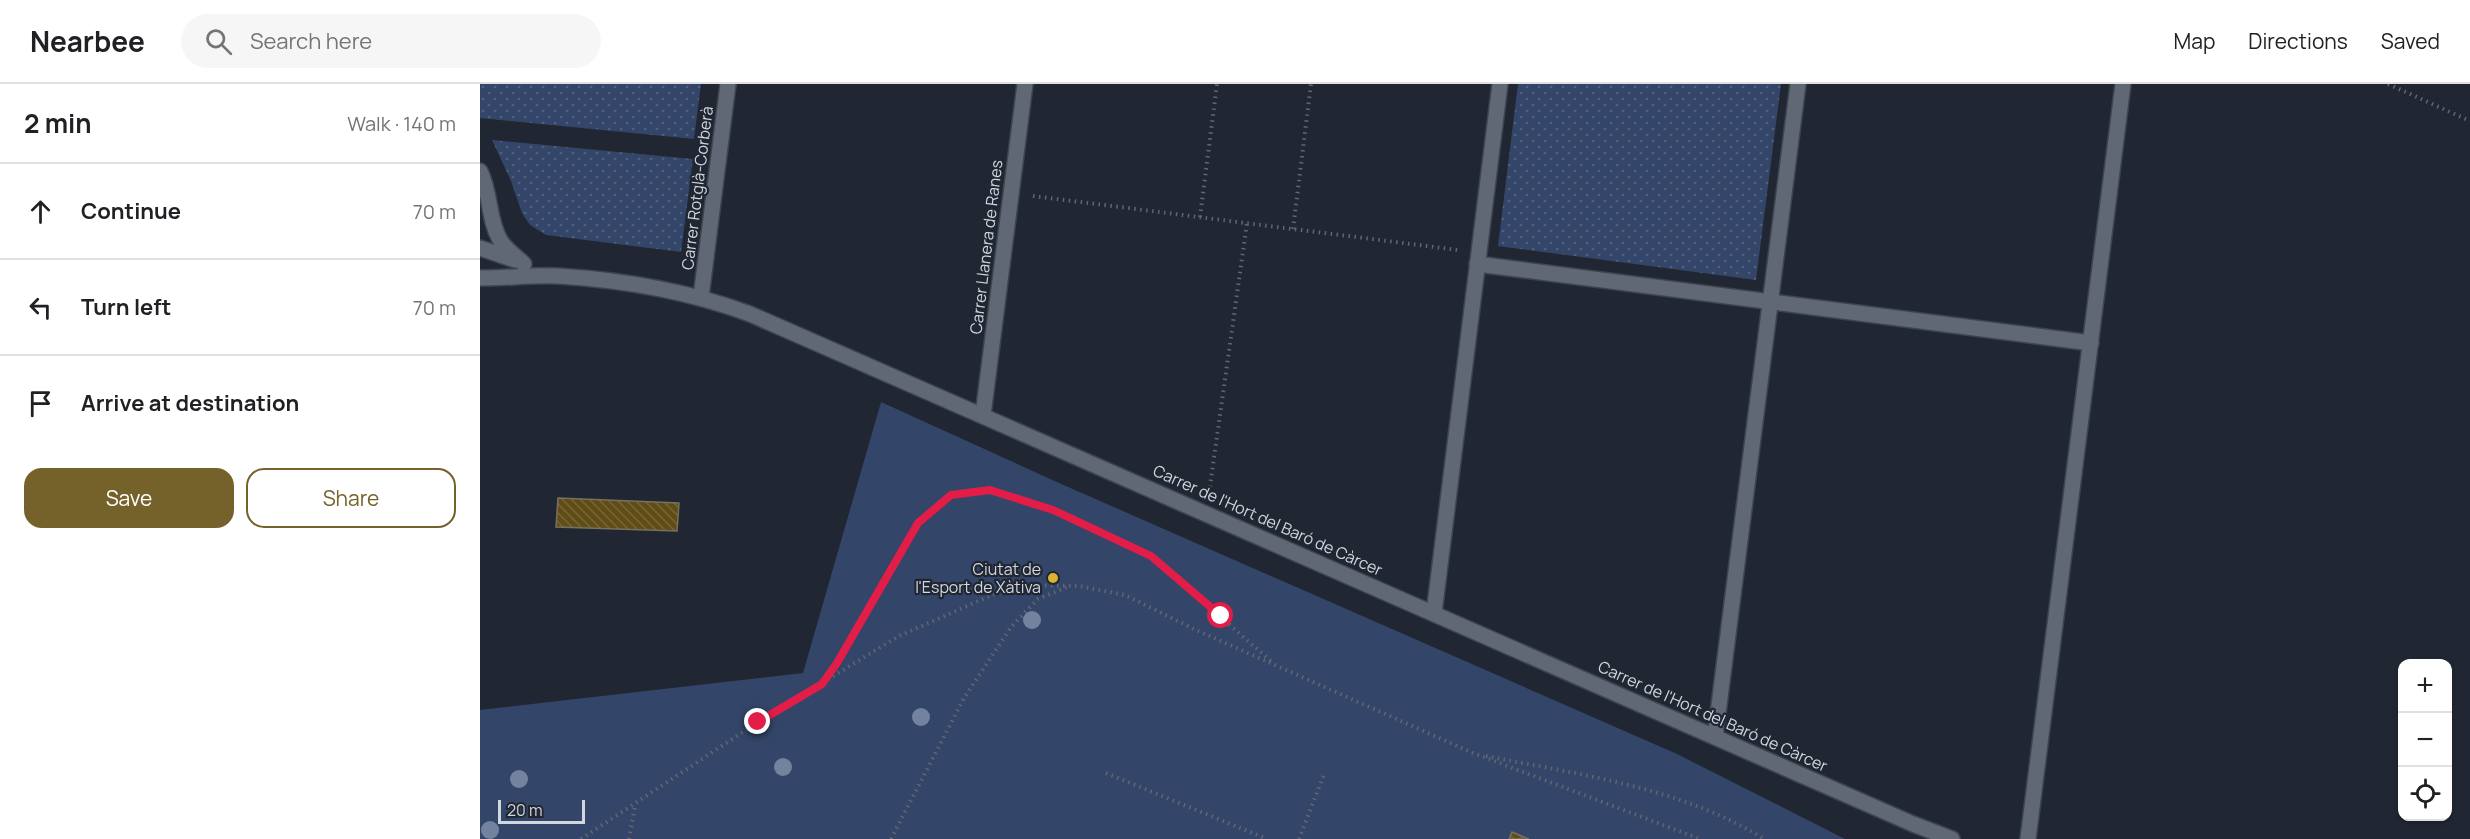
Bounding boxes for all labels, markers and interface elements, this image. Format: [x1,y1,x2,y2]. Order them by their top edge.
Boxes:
search box [181,14,601,68]
text: Nearbee [30,22,145,60]
icon: search [202,25,235,58]
text: Search here [250,26,372,56]
text: Map [2174,27,2215,55]
text: Directions [2248,27,2348,55]
text: Saved [2381,27,2440,55]
text: 2 min [24,105,92,141]
street label: Carrer Rotglà-Corberà [676,105,718,271]
text: Walk · 140 m [347,110,456,137]
street label: Carrer Llanera de Ranes [964,159,1008,335]
icon: ahead [24,195,57,228]
text: Continue [81,196,181,226]
text: 70 m [413,198,456,225]
icon: left [24,291,57,324]
text: Turn left [81,292,171,322]
text: 70 m [413,294,456,321]
icon: arrive [24,387,57,420]
text: Arrive at destination [81,388,299,418]
street label: Carrer de l'Hort del Baró de Càrcer [1150,459,1386,581]
button: Save [24,468,234,528]
button: Share [246,468,456,528]
place label: Ciutat de l'Esport de Xàtiva [915,558,1041,598]
marker: Ciutat de l'Esport de Xàtiva [1046,571,1060,585]
route start [1207,602,1233,628]
street label: Carrer de l'Hort del Baró de Càrcer [1595,655,1831,777]
map controls [2398,659,2452,821]
button: + [2398,659,2452,713]
route end [744,708,770,734]
button: − [2398,713,2452,767]
button: locate [2398,767,2452,821]
scale bar [498,797,585,824]
text: 20 m [507,799,543,821]

